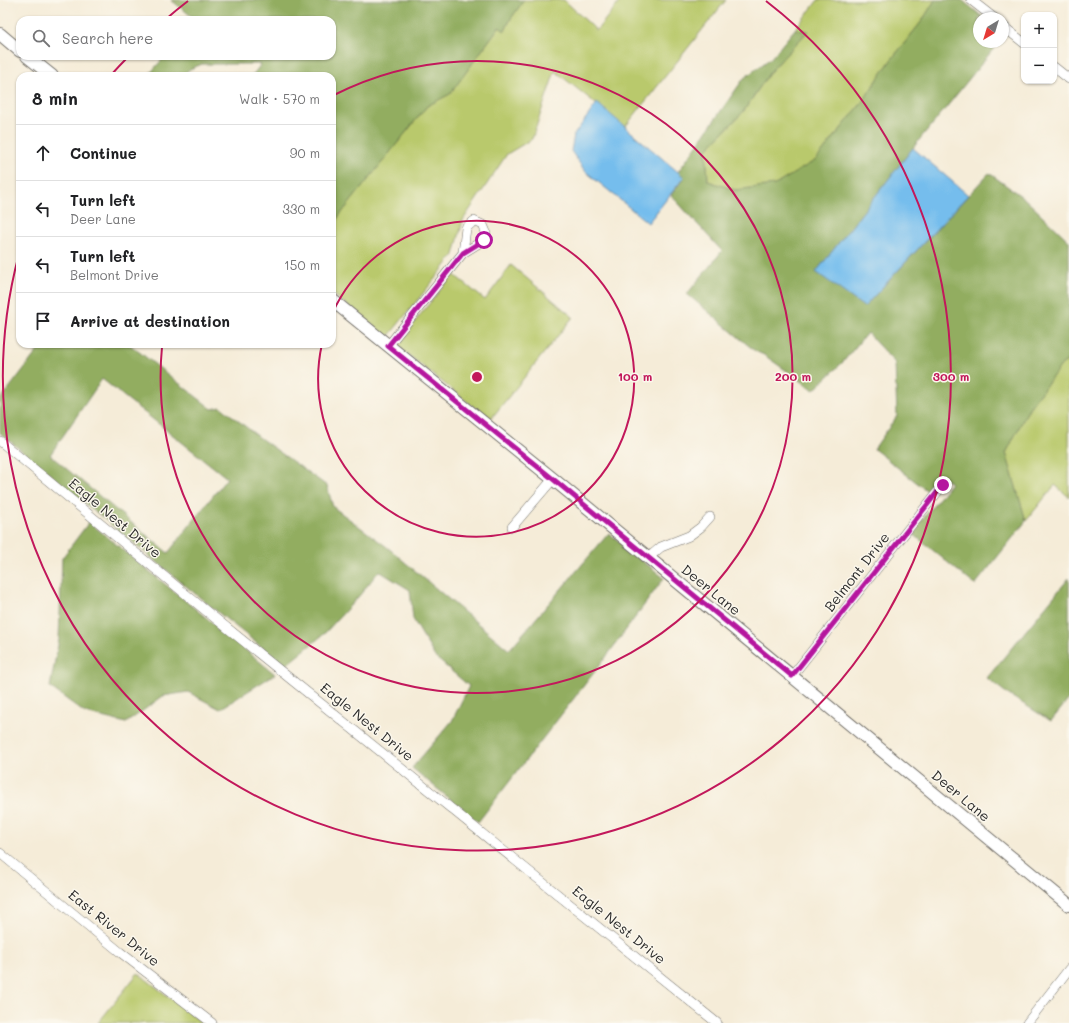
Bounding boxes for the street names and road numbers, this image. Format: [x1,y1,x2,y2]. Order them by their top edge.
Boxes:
street label: Eagle Nest Drive [65,473,165,562]
street label: Belmont Drive [820,528,894,615]
street label: Deer Lane [678,560,745,619]
street label: Eagle Nest Drive [317,678,418,765]
street label: Deer Lane [928,766,995,826]
street label: Eagle Nest Drive [569,881,670,968]
street label: East River Drive [65,885,164,970]

